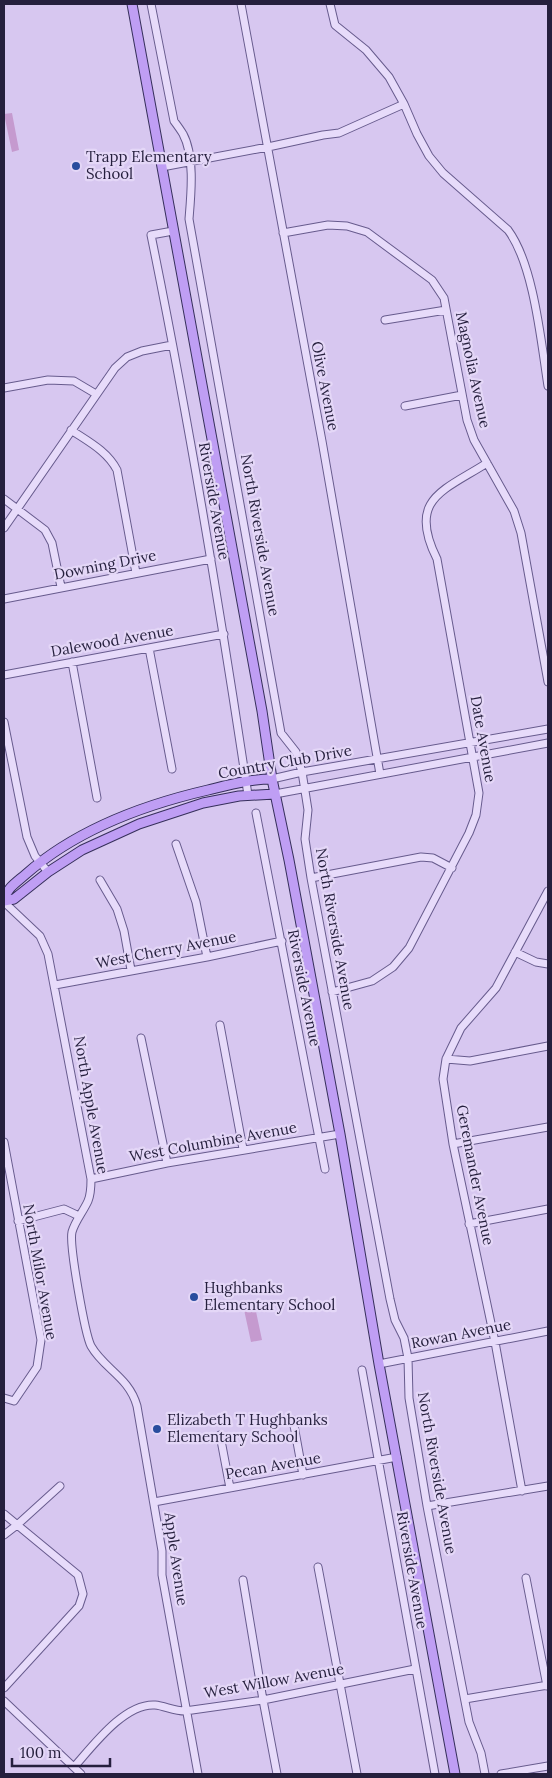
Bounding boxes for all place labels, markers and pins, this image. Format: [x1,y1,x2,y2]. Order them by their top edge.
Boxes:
place label: Trapp Elementary School [86,147,212,183]
marker: Trapp Elementary School [70,160,82,172]
place label: Hughbanks Elementary School [204,1278,335,1314]
marker: Hughbanks Elementary School [188,1291,200,1303]
place label: Elizabeth T Hughbanks Elementary School [167,1410,328,1446]
marker: Elizabeth T Hughbanks Elementary School [151,1423,163,1435]

